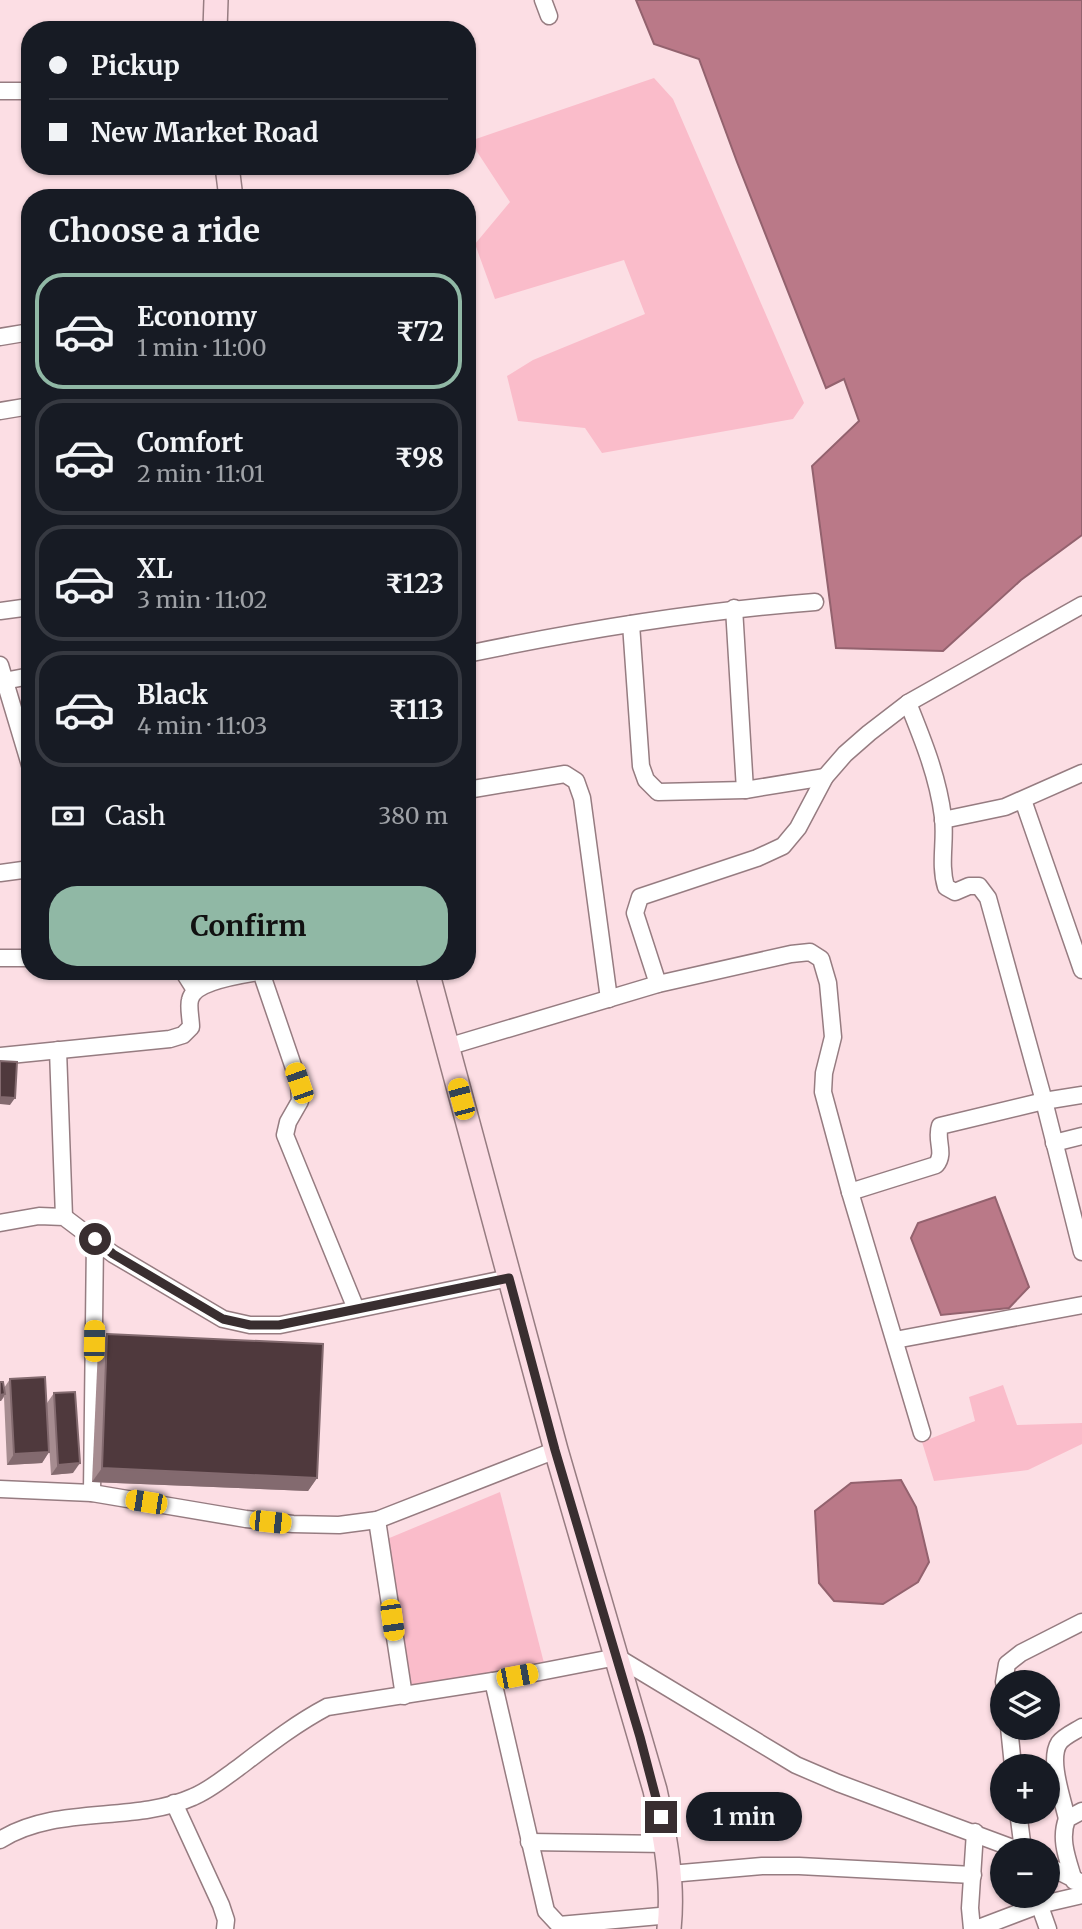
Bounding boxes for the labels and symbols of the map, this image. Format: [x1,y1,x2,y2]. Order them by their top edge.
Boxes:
car [283,1060,316,1106]
car [446,1076,477,1122]
route start [79,1223,111,1255]
car [84,1320,105,1362]
car [124,1488,169,1516]
car [249,1509,292,1535]
car [379,1598,406,1642]
car [495,1662,540,1690]
callout: 1 min [686,1792,801,1842]
route end [645,1801,677,1833]

